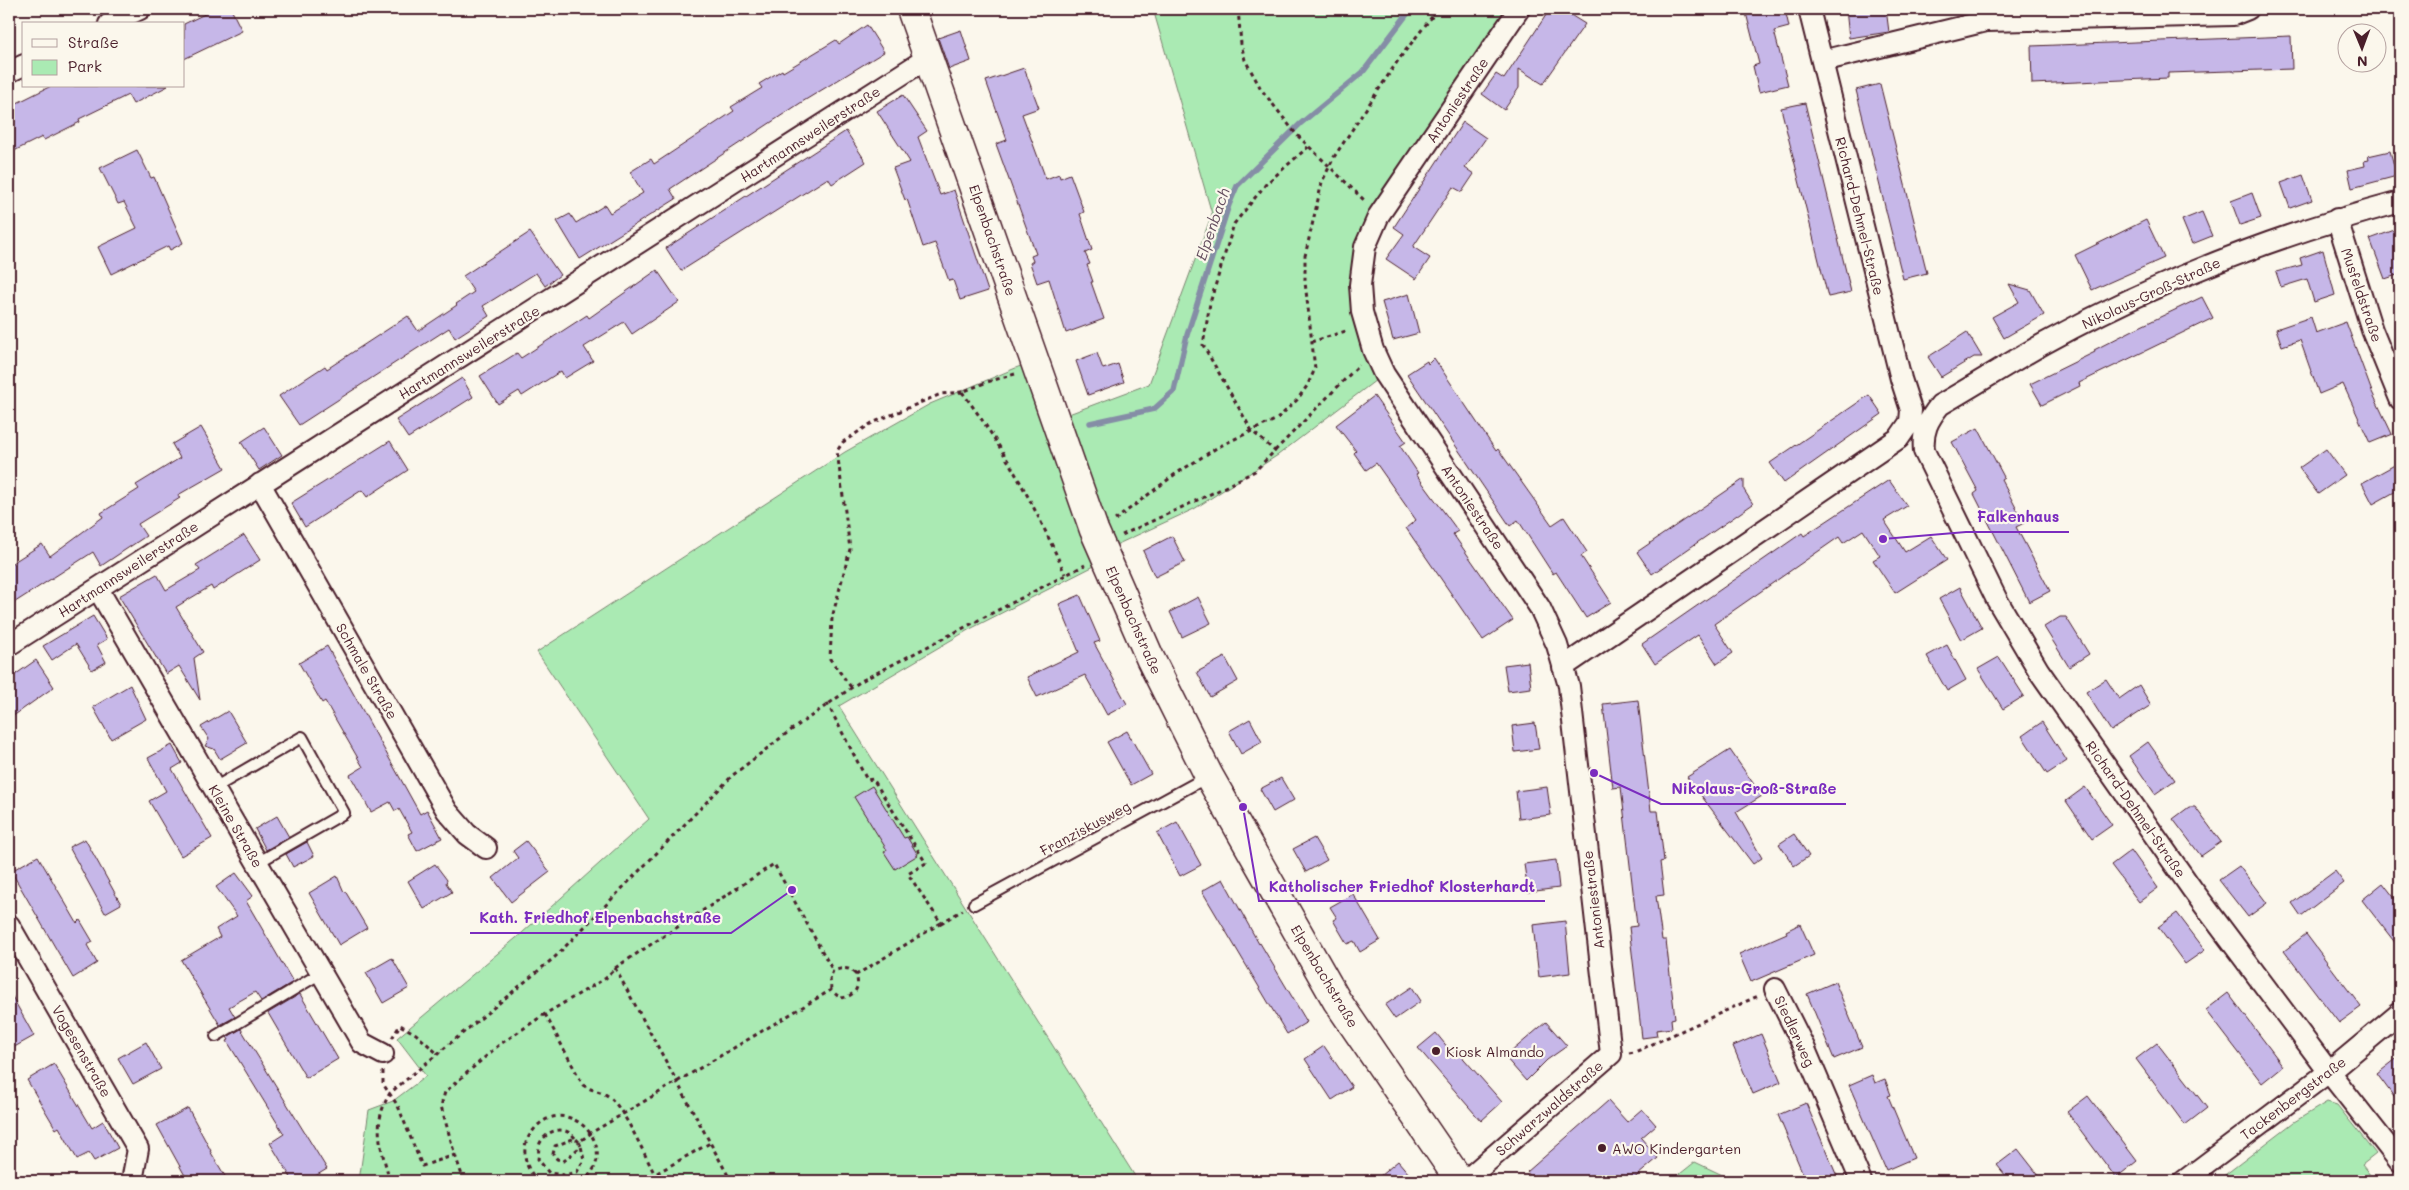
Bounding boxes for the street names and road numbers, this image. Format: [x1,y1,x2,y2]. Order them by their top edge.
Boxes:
street label: Antoniestraße [1421,54,1493,146]
street label: Hartmannsweilerstraße [736,82,884,186]
street label: Richard-Dehmel-Straße [1831,135,1889,297]
street label: Elpenbachstraße [965,182,1021,298]
street label: Musfeldstraße [2337,245,2387,345]
street label: Nikolaus-Groß-Straße [2079,253,2223,333]
street label: Hartmannsweilerstraße [395,301,543,403]
street label: Antoniestraße [1437,461,1509,553]
street label: Hartmannsweilerstraße [54,517,202,621]
street label: Elpenbachstraße [1102,563,1166,677]
street label: Schmale Straße [332,620,402,722]
street label: Richard-Dehmel-Straße [2082,737,2190,881]
street label: Kleine Straße [204,781,268,871]
street label: Franziskusweg [1037,796,1133,860]
street label: Antoniestraße [1578,850,1608,950]
street label: Elpenbachstraße [1287,921,1363,1031]
street label: Siedlerweg [1770,992,1820,1070]
street label: Vogesenstraße [48,1001,116,1101]
street label: Tackenbergstraße [2236,1052,2350,1144]
street label: Schwarzwaldstraße [1491,1056,1607,1160]

